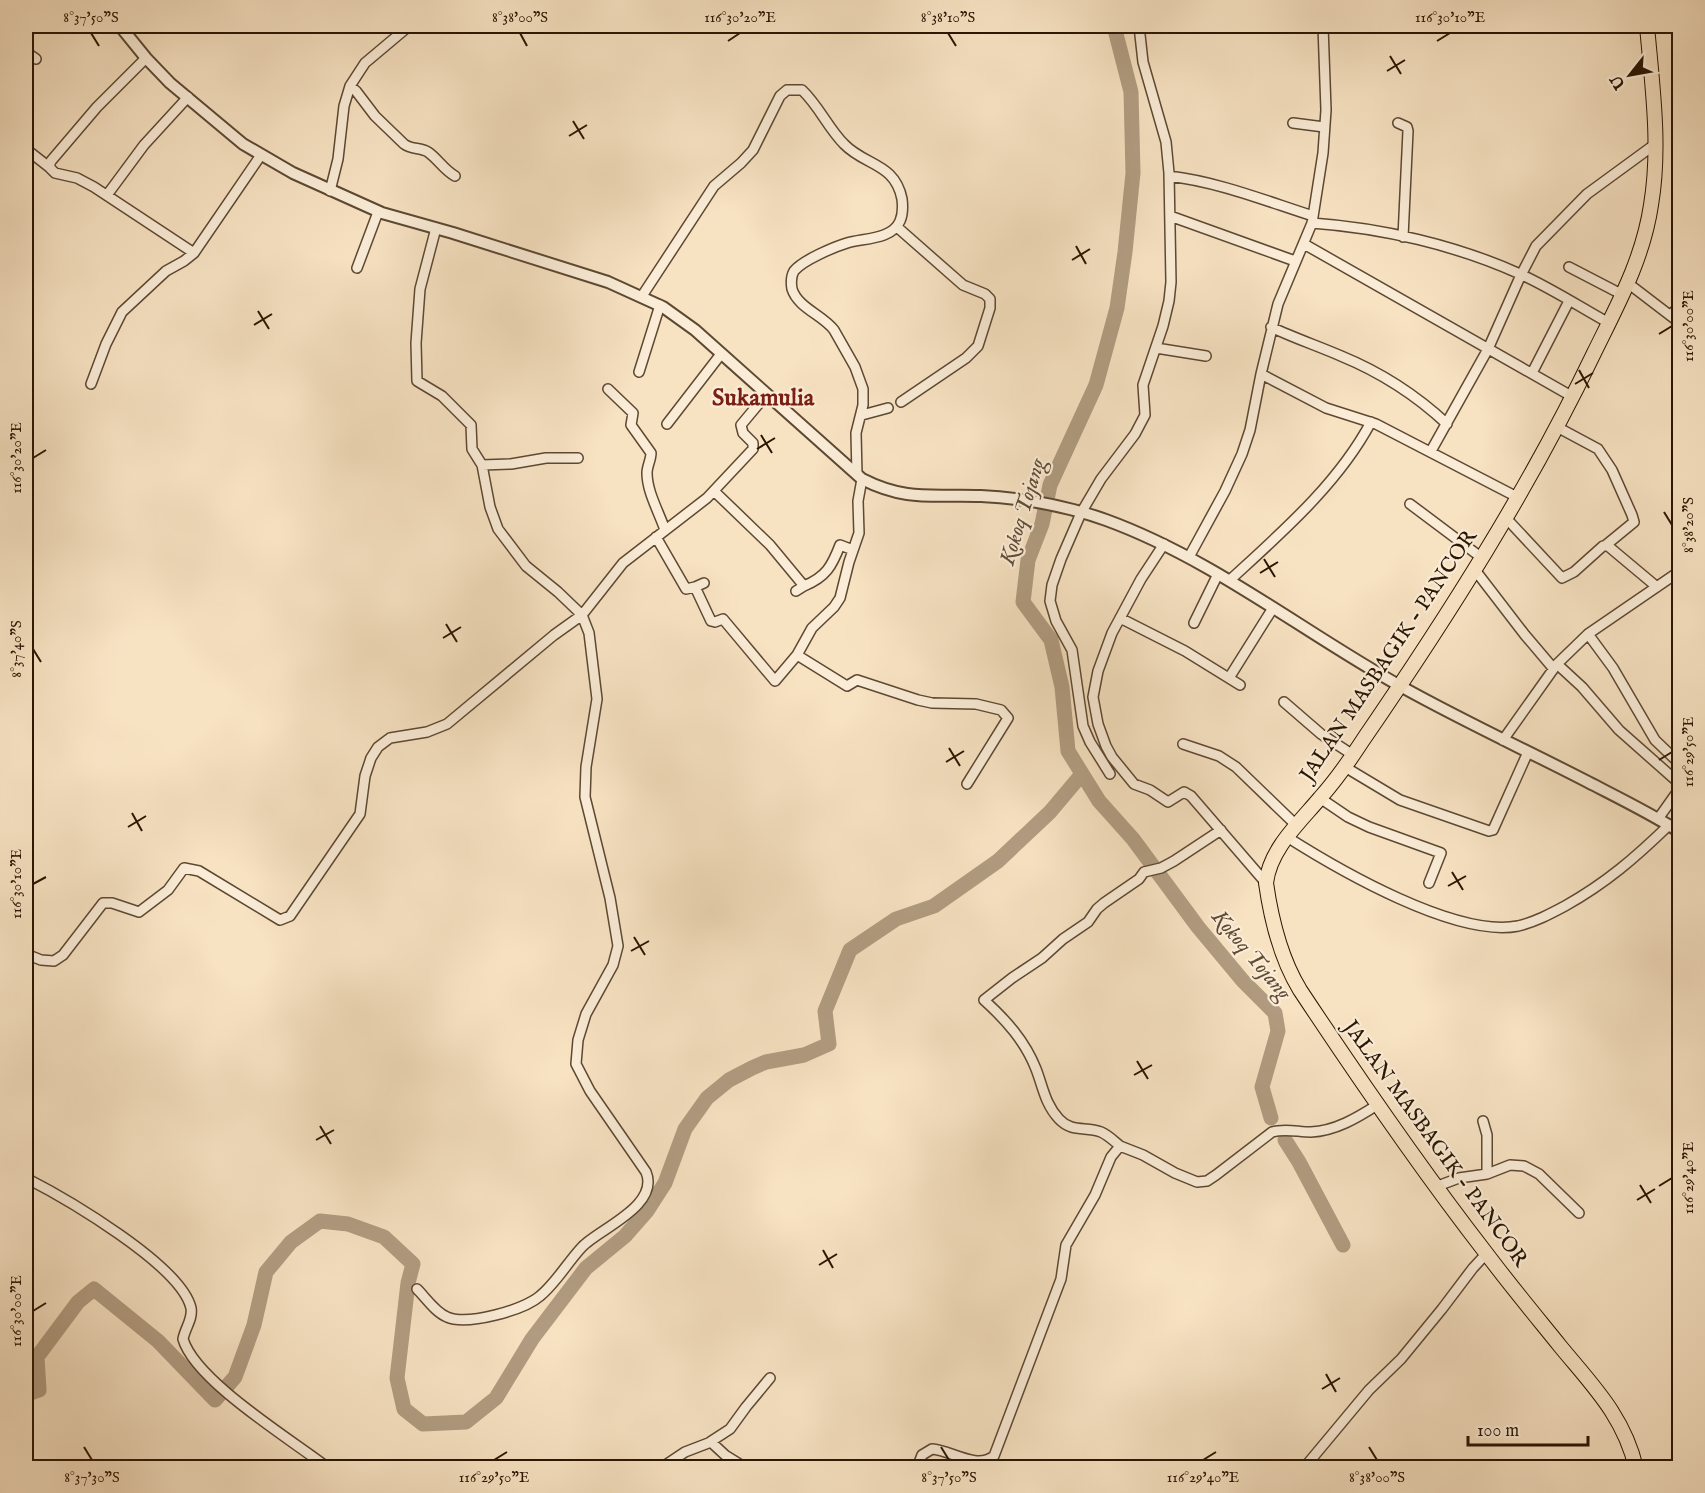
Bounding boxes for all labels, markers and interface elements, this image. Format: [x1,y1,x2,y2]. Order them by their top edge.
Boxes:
text: 8°37'50"S [63,8,119,27]
text: 8°38'00"S [492,8,548,27]
text: 116°30'20"E [704,8,776,27]
text: 8°38'10"S [921,8,975,27]
text: 116°30'10"E [1415,8,1485,27]
north arrow [1600,45,1660,105]
text: U [1607,70,1631,94]
text: 116°30'00"E [1679,290,1698,362]
district label: Sukamulia [712,383,815,414]
text: 116°30'20"E [7,422,26,494]
water label: Kokoq Tojang [993,454,1053,569]
text: 8°38'20"S [1679,497,1698,553]
street label: JALAN MASBAGIK - PANCOR [1293,524,1484,789]
text: 8°37'40"S [7,620,26,678]
text: 116°29'50"E [1679,717,1698,787]
text: 116°30'10"E [7,849,26,919]
water label: Kokoq Tojang [1204,903,1298,1007]
street label: JALAN MASBAGIK - PANCOR [1335,1014,1534,1273]
text: 116°29'40"E [1679,1142,1698,1214]
text: 116°30'00"E [7,1275,26,1347]
scale bar [1468,1409,1588,1447]
text: 100 m [1477,1420,1519,1443]
text: 8°37'30"S [64,1468,120,1487]
text: 116°29'50"E [459,1468,529,1487]
text: 8°37'50"S [921,1468,977,1487]
text: 116°29'40"E [1167,1468,1239,1487]
text: 8°38'00"S [1349,1468,1405,1487]

